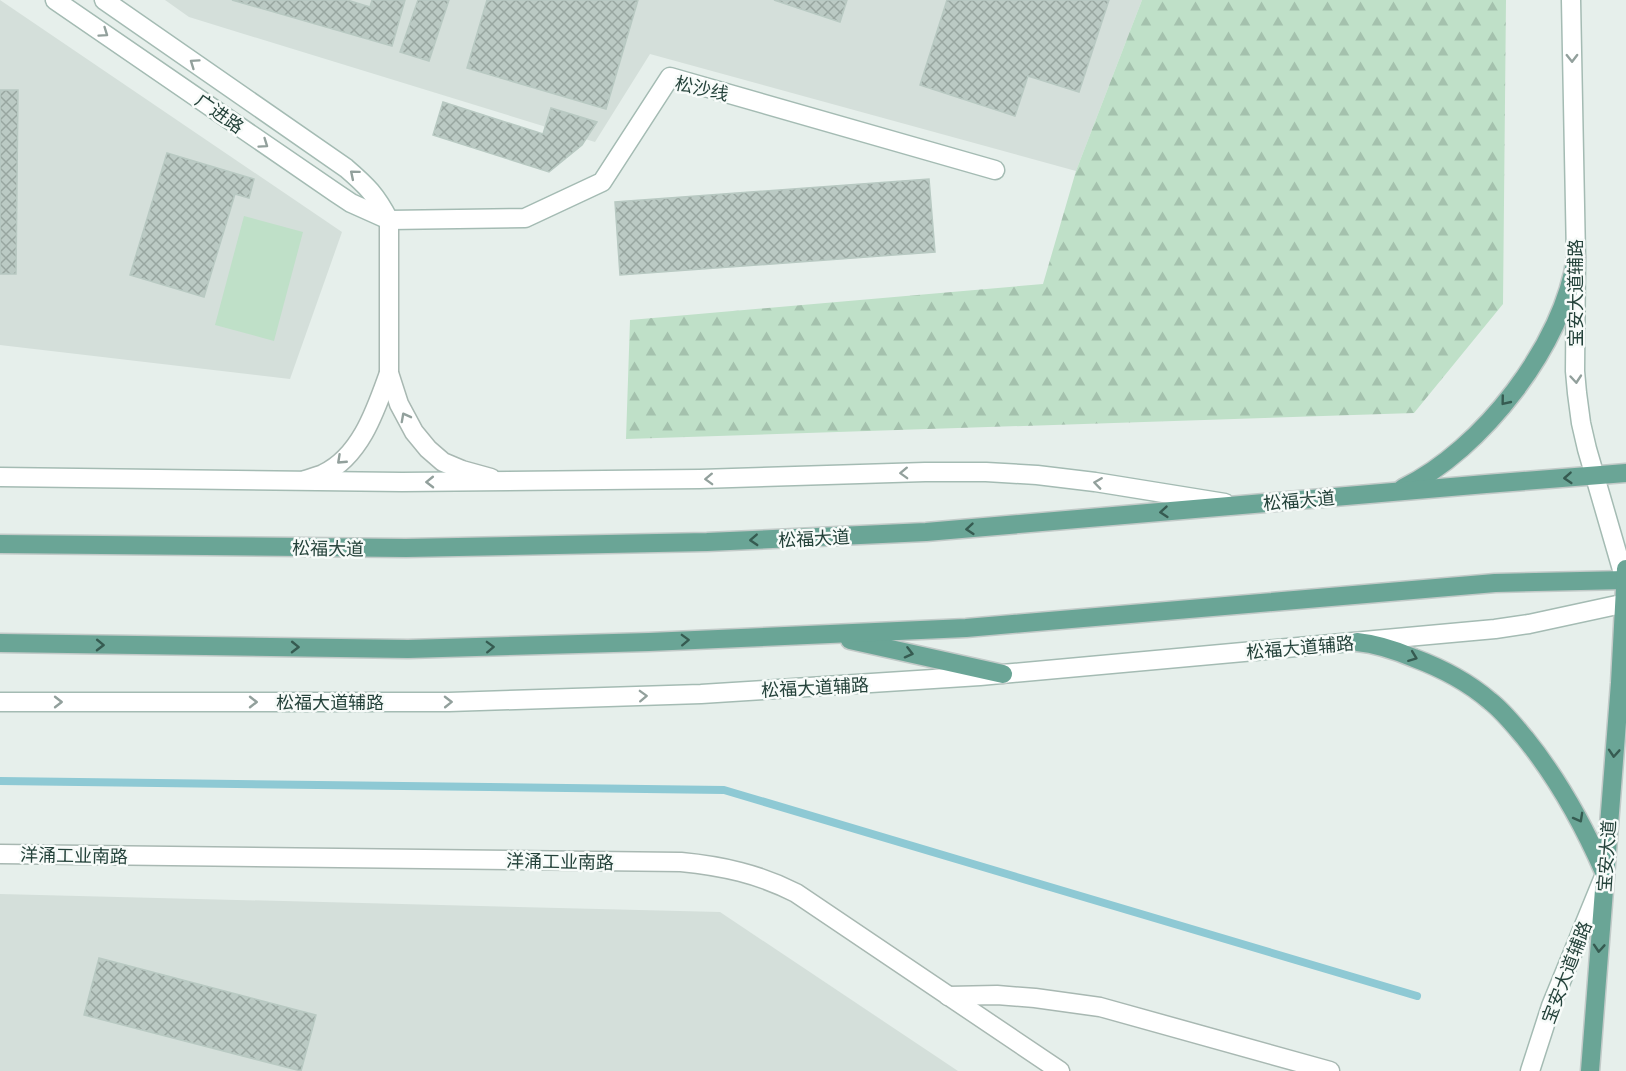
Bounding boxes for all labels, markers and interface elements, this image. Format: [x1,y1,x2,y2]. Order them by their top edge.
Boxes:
one-way arrow [97,26,108,37]
one-way arrow [1566,54,1578,63]
one-way arrow [190,59,201,70]
street label: 松沙线 [673,72,731,104]
street label: 广进路 [192,89,248,137]
one-way arrow [258,137,269,148]
one-way arrow [350,171,361,182]
street label: 宝安大道辅路 [1565,239,1585,347]
one-way arrow [1569,375,1582,384]
one-way arrow [1501,395,1512,406]
one-way arrow [401,412,412,423]
one-way arrow [337,453,348,464]
one-way arrow [899,466,908,479]
one-way arrow [1563,471,1572,484]
one-way arrow [704,473,713,485]
one-way arrow [425,476,434,488]
one-way arrow [1094,477,1103,489]
street label: 松福大道 [1262,487,1336,513]
one-way arrow [1160,505,1169,518]
one-way arrow [965,522,974,535]
street label: 松福大道 [778,526,850,550]
one-way arrow [750,534,759,547]
street label: 松福大道 [292,537,364,559]
street label: 松福大道辅路 [1245,632,1355,662]
one-way arrow [681,634,690,647]
one-way arrow [96,638,105,651]
one-way arrow [486,640,495,653]
one-way arrow [291,641,300,653]
one-way arrow [903,645,913,658]
one-way arrow [1407,650,1418,662]
street label: 松福大道辅路 [761,674,869,700]
one-way arrow [639,690,648,703]
street label: 松福大道辅路 [276,692,384,712]
one-way arrow [54,696,63,708]
one-way arrow [249,696,258,708]
one-way arrow [444,696,453,708]
one-way arrow [1608,749,1621,758]
one-way arrow [1572,812,1583,822]
street label: 宝安大道 [1594,819,1618,893]
street label: 洋涌工业南路 [20,844,128,866]
street label: 洋涌工业南路 [506,850,614,872]
street label: 宝安大道辅路 [1537,918,1595,1026]
one-way arrow [1593,943,1606,952]

